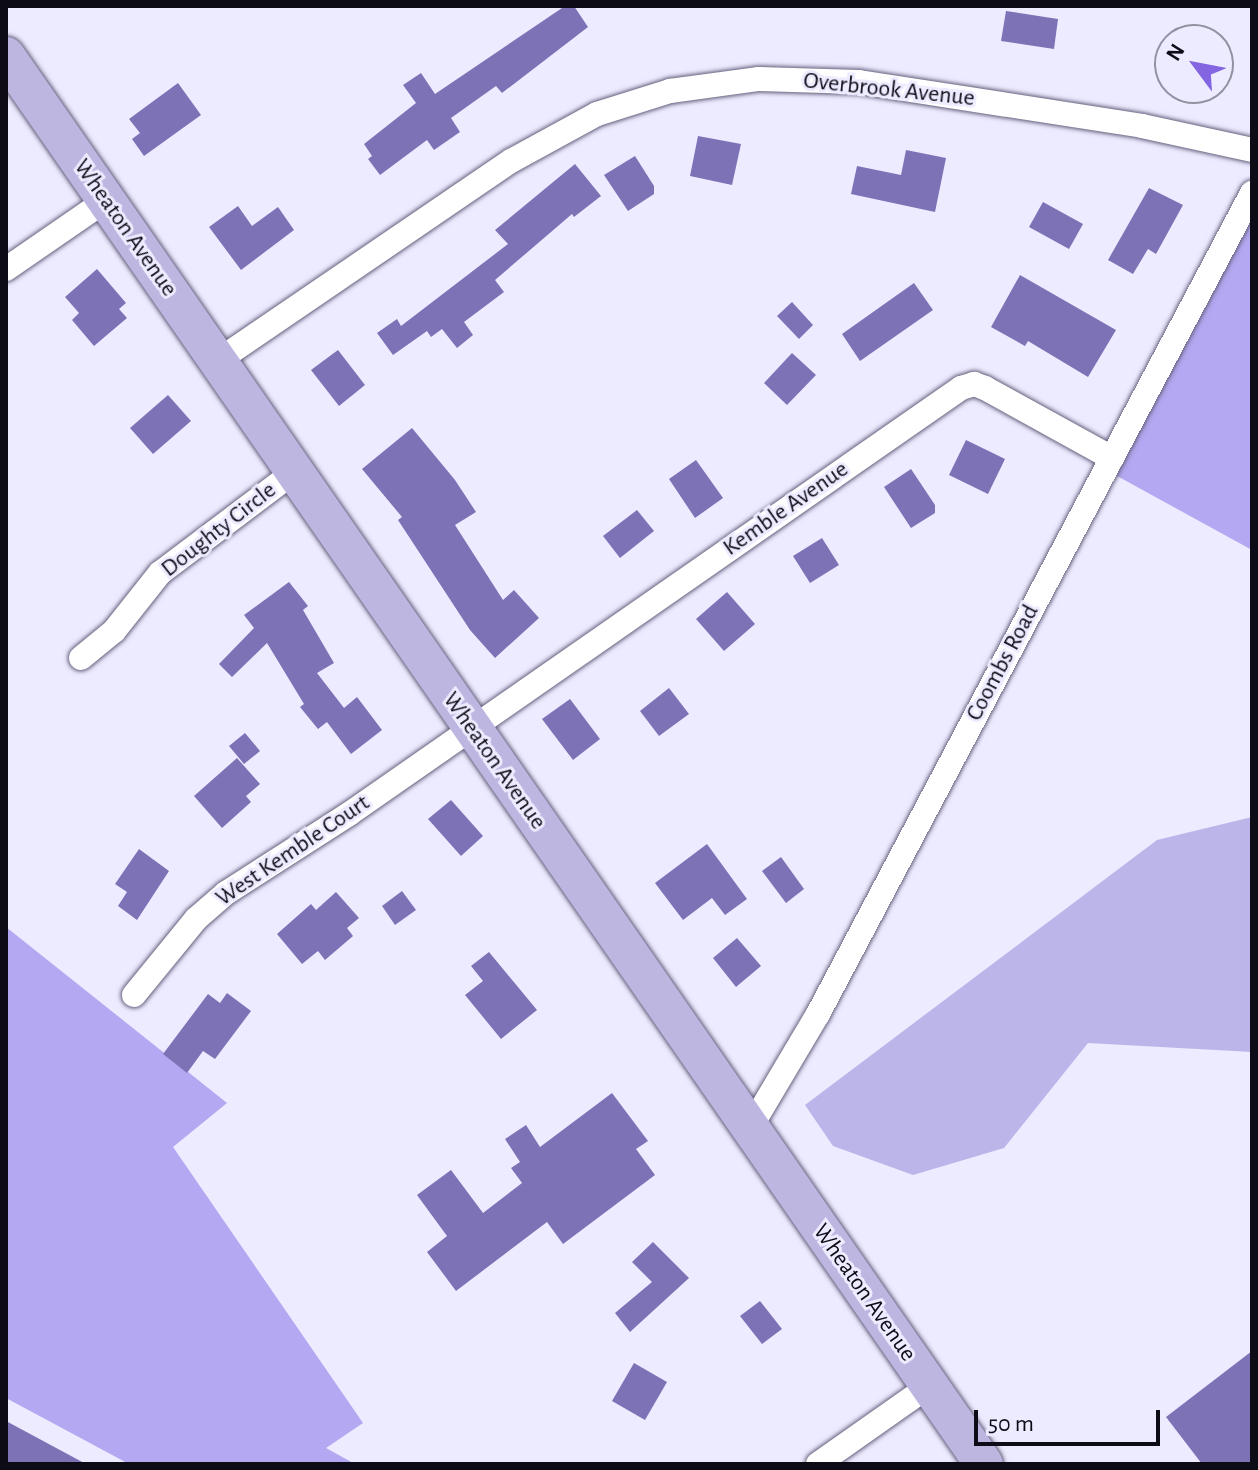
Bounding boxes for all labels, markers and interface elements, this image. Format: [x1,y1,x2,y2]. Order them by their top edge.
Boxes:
north arrow [1154,24,1234,104]
text: N [1162,40,1189,65]
street label: Overbrook Avenue [802,67,976,113]
street label: Wheaton Avenue [67,154,183,302]
street label: Kemble Avenue [718,455,854,563]
street label: Doughty Circle [156,476,282,584]
street label: Coombs Road [960,600,1046,726]
street label: Wheaton Avenue [436,687,552,835]
street label: West Kemble Court [211,789,375,913]
street label: Wheaton Avenue [806,1219,922,1367]
scale bar [978,1394,1164,1444]
text: 50 m [988,1412,1034,1436]

